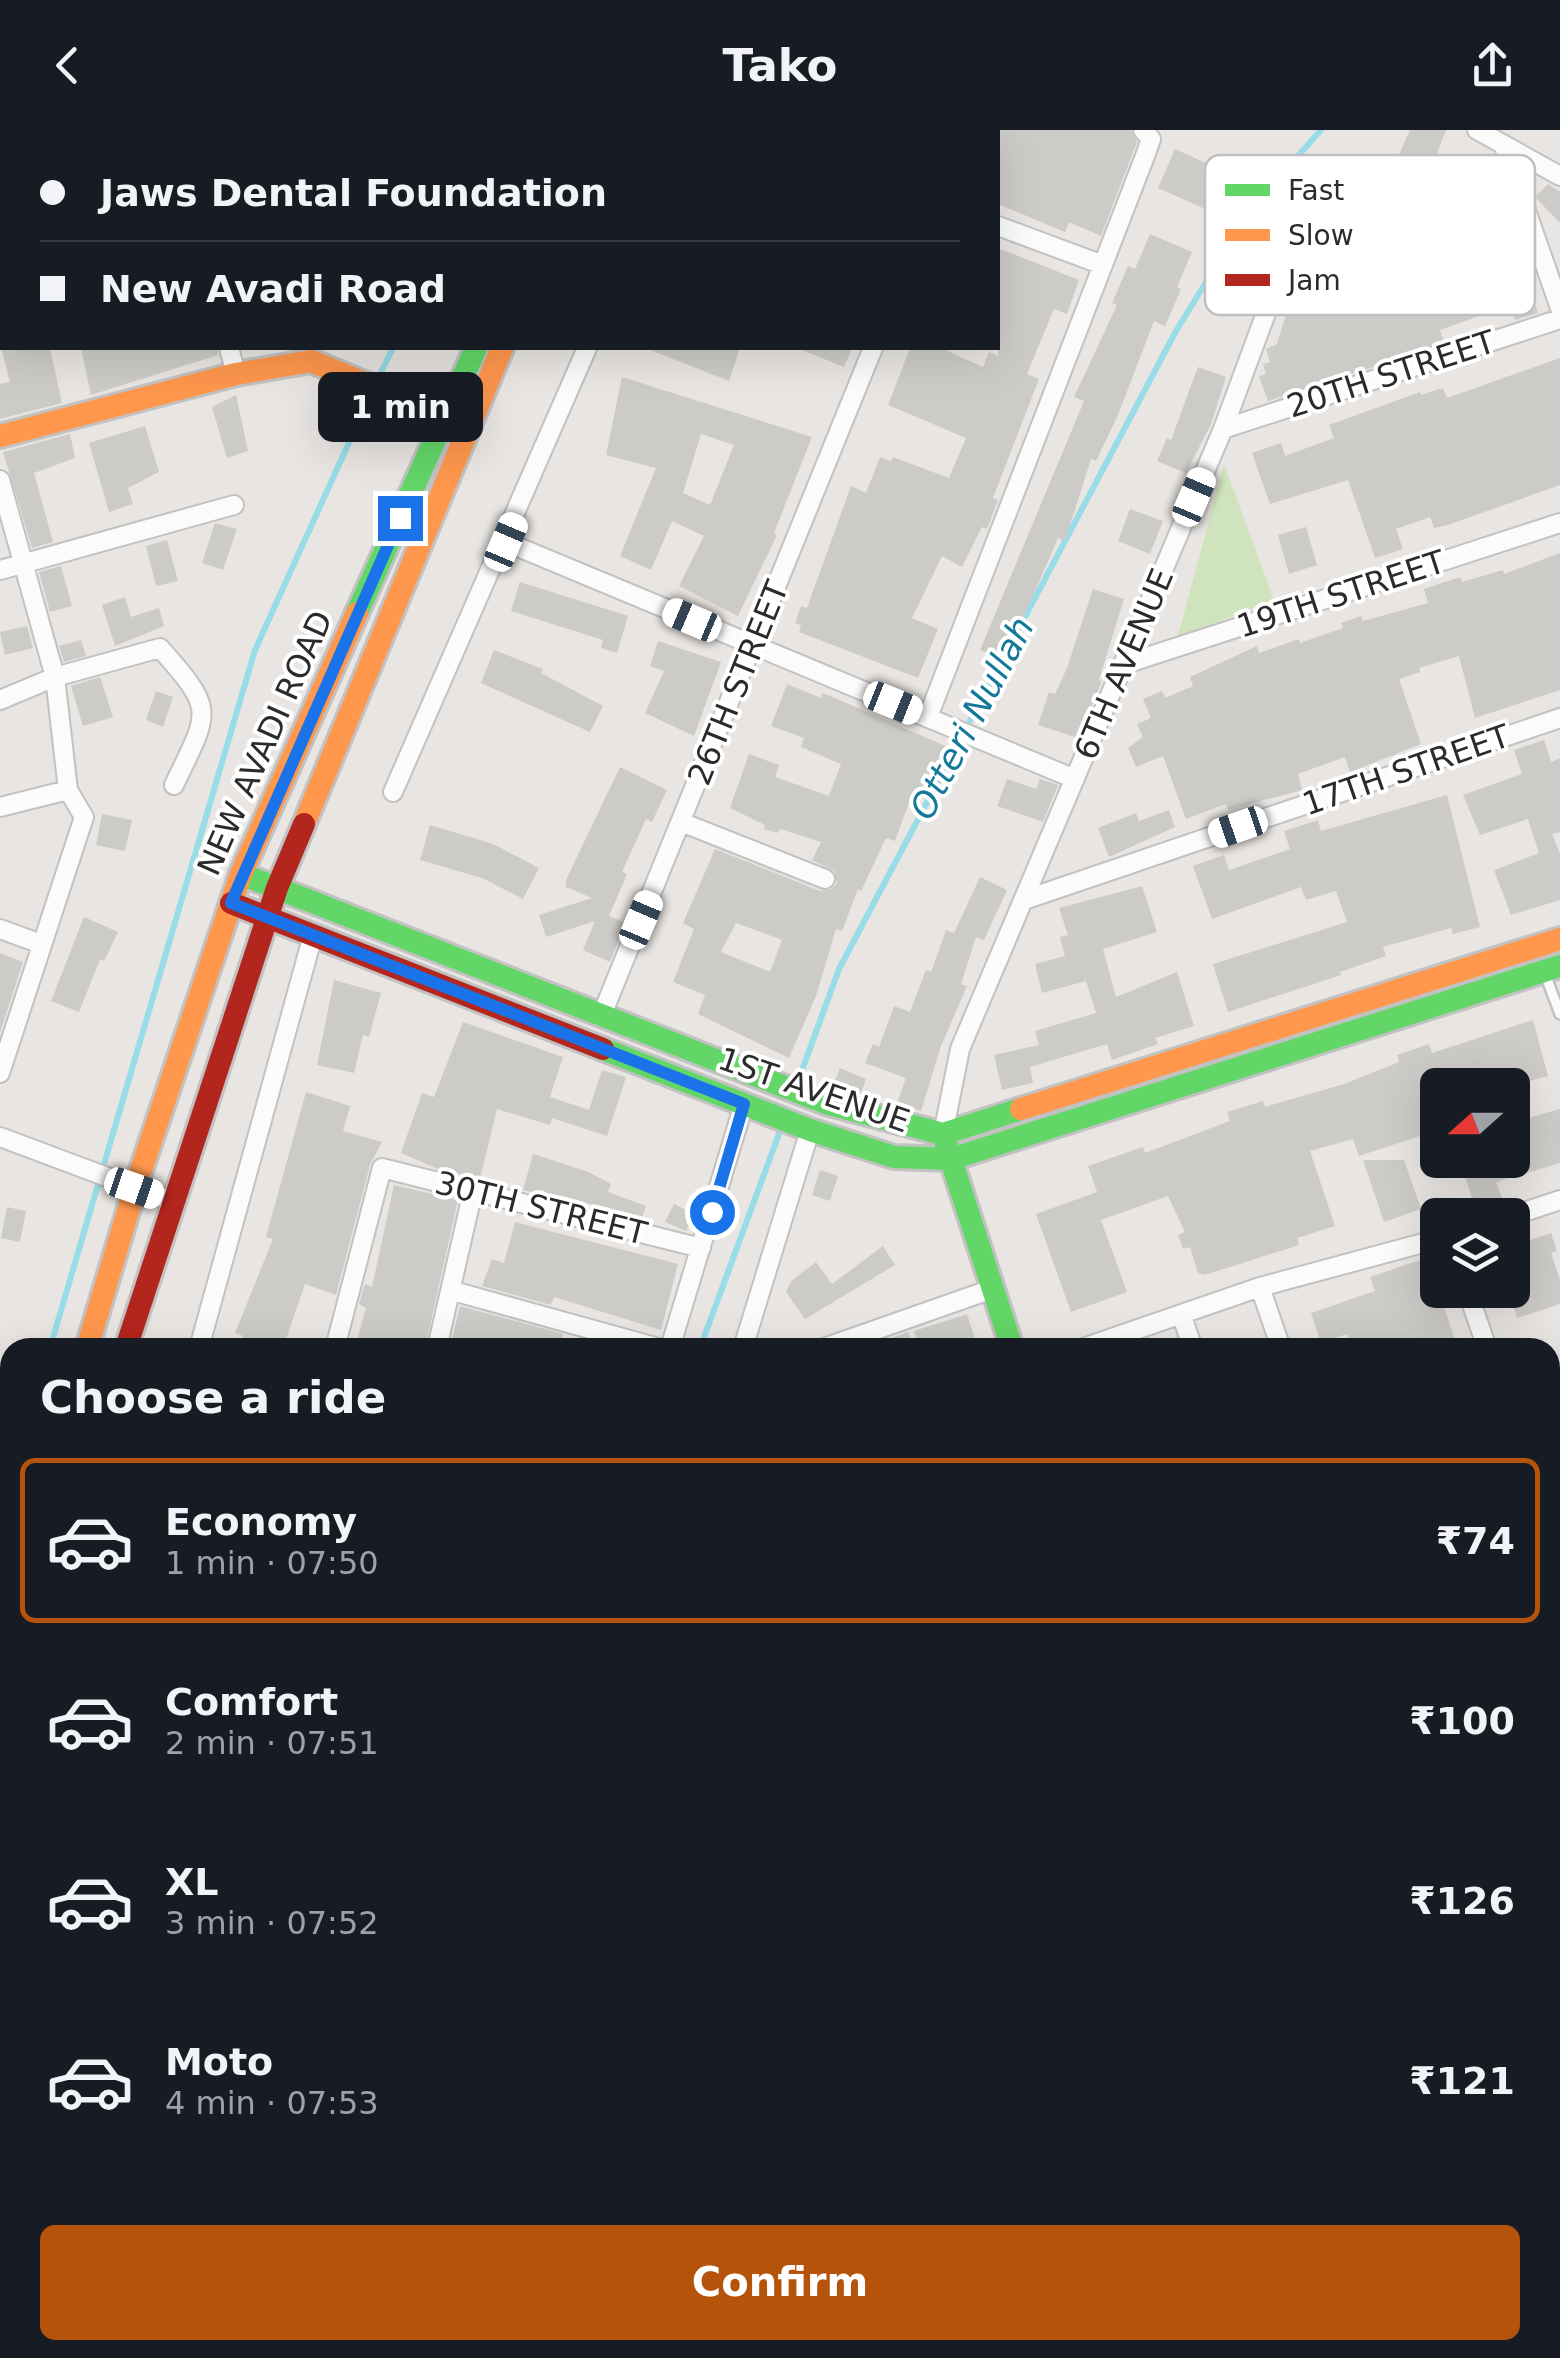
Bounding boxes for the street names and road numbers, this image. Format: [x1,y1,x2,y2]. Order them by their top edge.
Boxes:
street label: 20TH STREET [1282,322,1500,426]
street label: 19TH STREET [1232,542,1450,646]
street label: 6TH AVENUE [1067,563,1181,765]
street label: 26TH STREET [680,575,796,791]
street label: NEW AVADI ROAD [190,605,340,881]
street label: 17TH STREET [1297,717,1515,823]
street label: 1ST AVENUE [713,1039,915,1141]
street label: 30TH STREET [431,1163,651,1253]

